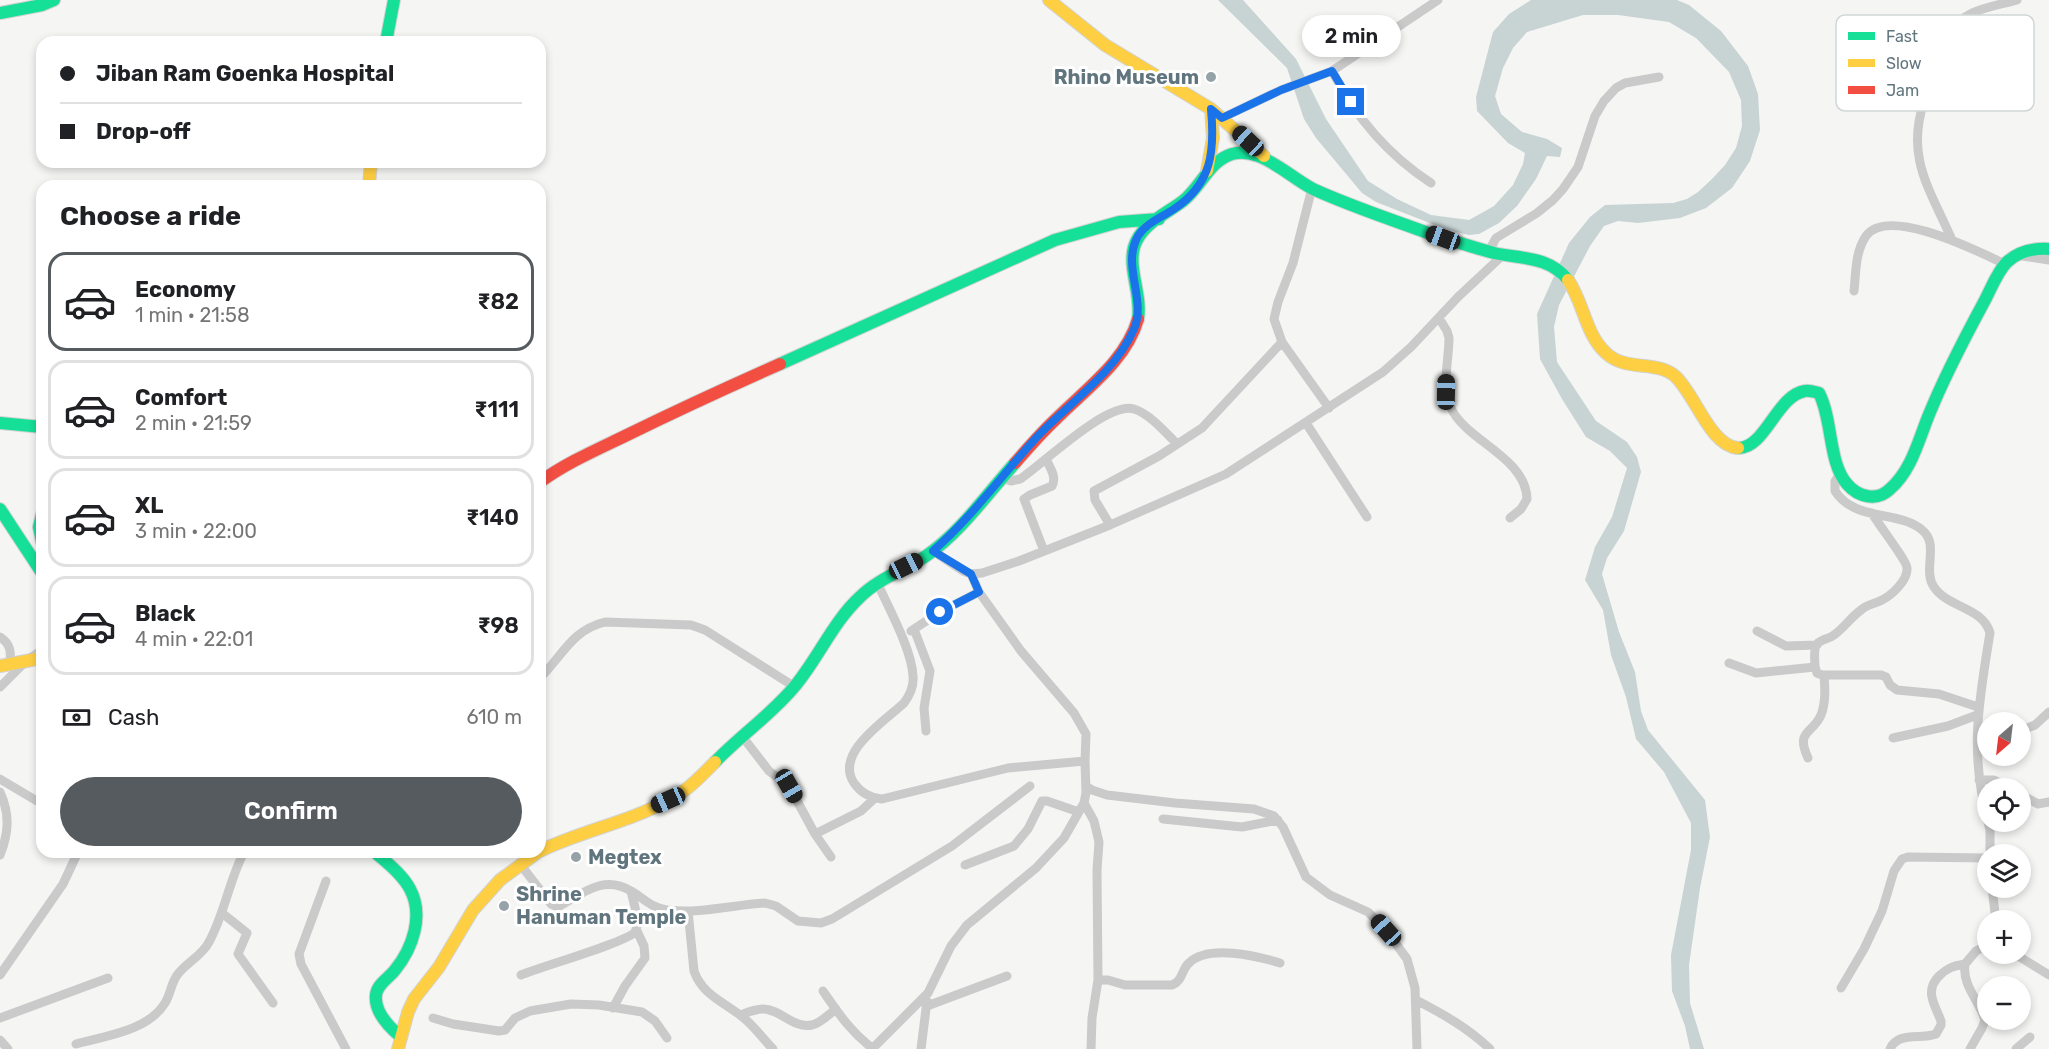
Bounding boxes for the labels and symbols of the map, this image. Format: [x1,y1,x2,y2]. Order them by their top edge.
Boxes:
callout: 2 min [1302,15,1400,57]
legend [1836,15,2034,111]
text: Fast [1886,27,1918,46]
text: Slow [1886,54,1922,73]
place label: Rhino Museum [1054,65,1199,89]
marker: Rhino Museum [1204,70,1218,84]
text: Jam [1886,81,1919,100]
route end [1337,88,1364,115]
car [1229,122,1267,160]
car [1423,223,1463,253]
car [1437,374,1455,410]
car [886,550,926,582]
route start [926,598,953,625]
north arrow [1977,712,2031,766]
car [772,766,806,806]
car [648,784,688,816]
place label: Megtex [588,845,662,869]
marker: Megtex [569,850,583,864]
place label: Shrine Hanuman Temple [516,882,687,929]
marker: Shrine Hanuman Temple [497,899,511,913]
car [1367,911,1405,949]

